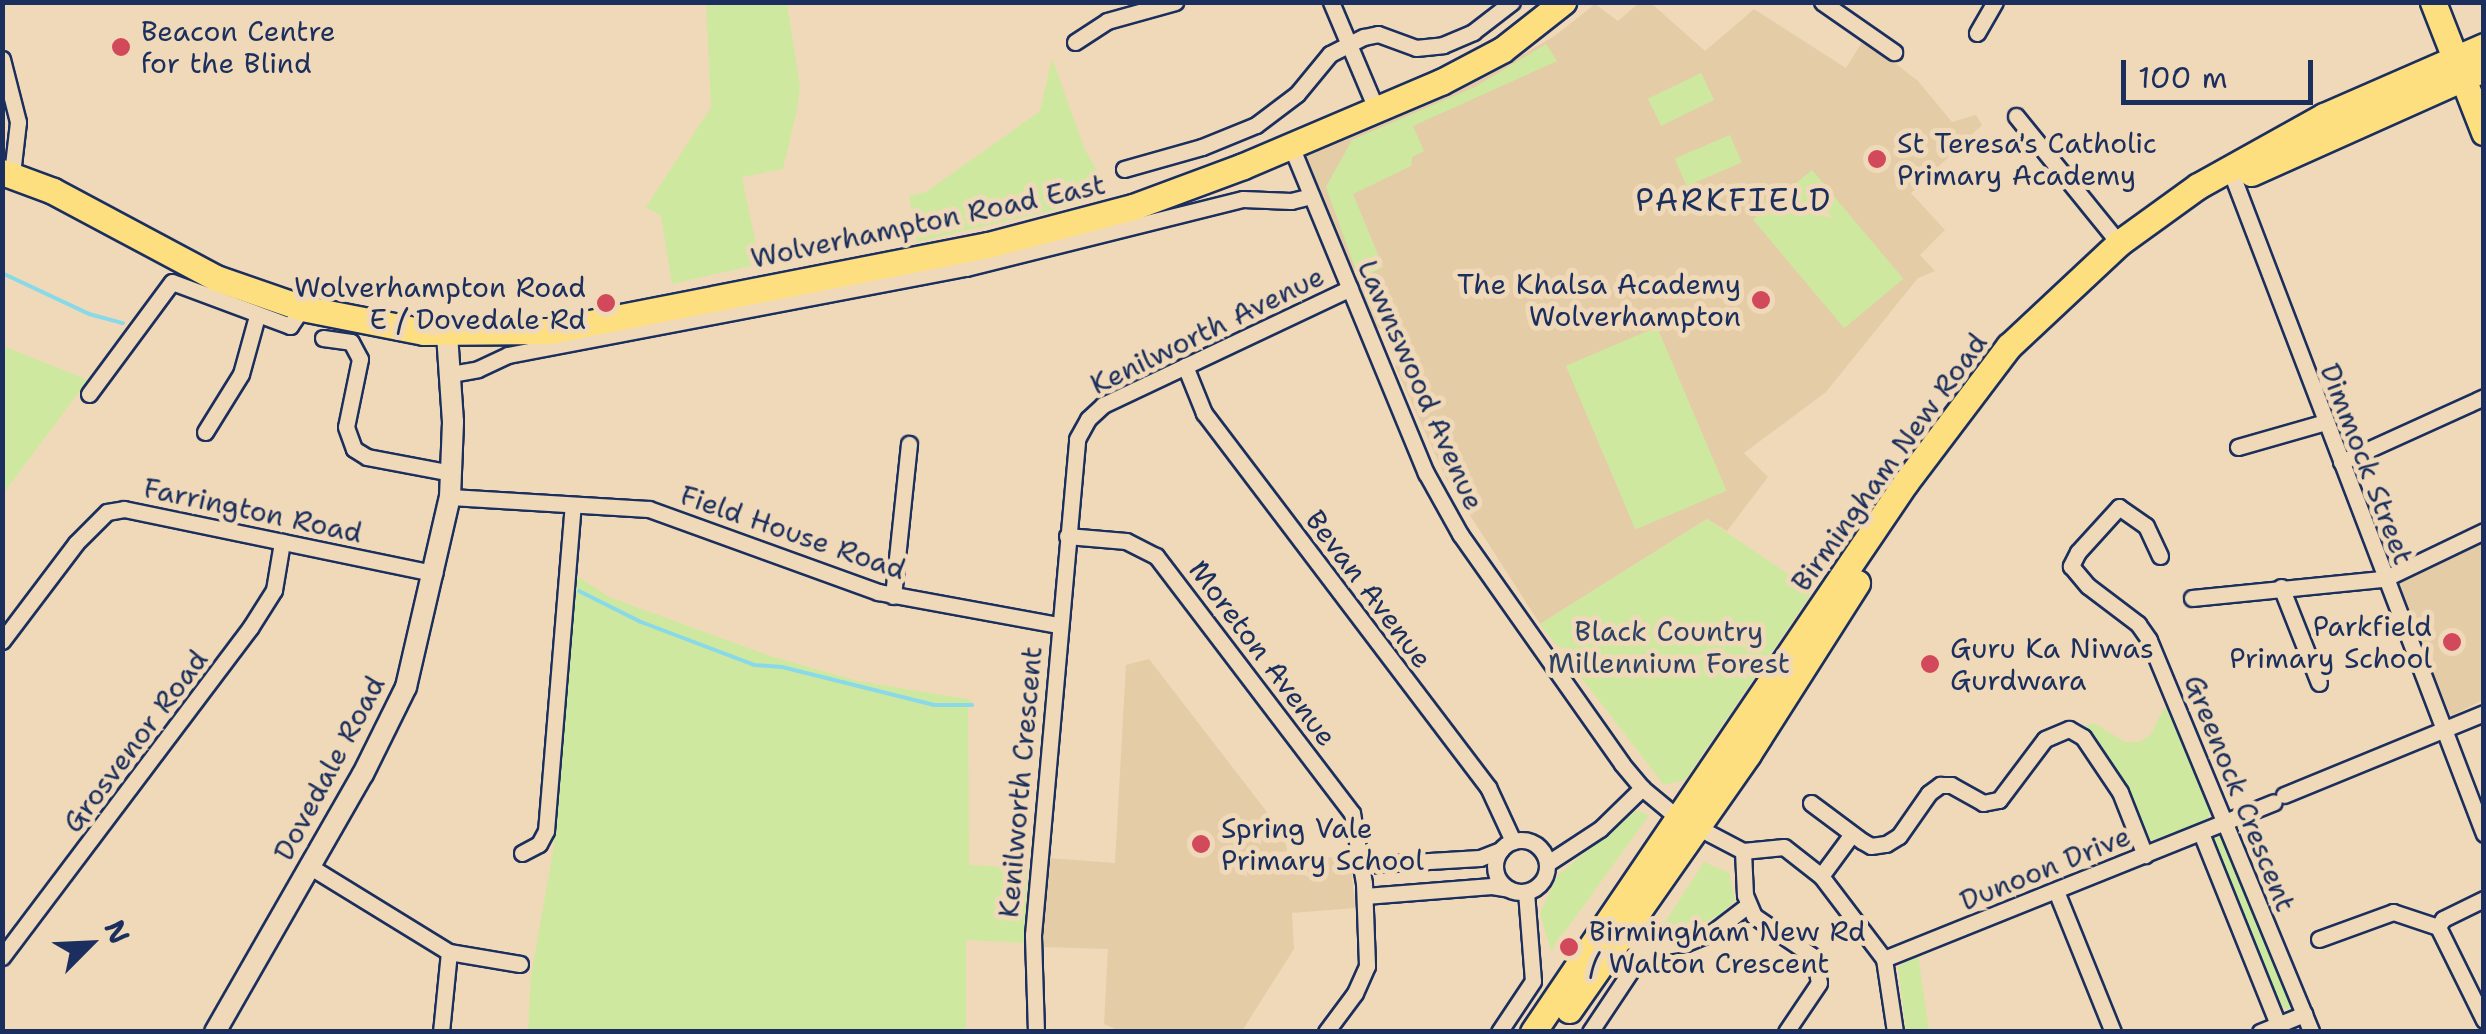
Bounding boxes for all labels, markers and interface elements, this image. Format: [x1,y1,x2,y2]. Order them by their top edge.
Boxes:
place label: Beacon Centre for the Blind [141,14,336,80]
marker: Beacon Centre for the Blind [110,36,132,58]
scale bar [2126,40,2318,102]
text: 100 m [2138,57,2228,98]
place label: St Teresa's Catholic Primary Academy [1897,126,2157,192]
marker: St Teresa's Catholic Primary Academy [1866,148,1888,170]
street label: Wolverhampton Road East [748,167,1108,275]
district label: PARKFIELD [1635,181,1833,219]
street label: Lawnswood Avenue [1351,255,1491,515]
street label: Kenilworth Avenue [1085,259,1329,401]
place label: The Khalsa Academy Wolverhampton [1457,267,1741,333]
place label: Wolverhampton Road E / Dovedale Rd [294,270,586,336]
marker: The Khalsa Academy Wolverhampton [1750,289,1772,311]
marker: Wolverhampton Road E / Dovedale Rd [595,292,617,314]
street label: Birmingham New Road [1784,326,1994,598]
street label: Dimmock Street [2313,359,2421,569]
street label: Farrington Road [141,470,365,550]
street label: Field House Road [676,478,910,586]
street label: Bevan Avenue [1299,503,1439,675]
street label: Moreton Avenue [1182,553,1344,753]
place label: Parkfield Primary School [2229,609,2432,675]
park label: Black Country Millennium Forest [1548,614,1790,680]
place label: Guru Ka Niwas Gurdwara [1950,631,2154,697]
marker: Parkfield Primary School [2441,631,2463,653]
street label: Grosvenor Road [55,643,215,839]
street label: Kenilworth Crescent [991,645,1049,919]
marker: Guru Ka Niwas Gurdwara [1919,653,1941,675]
street label: Dovedale Road [266,670,392,866]
street label: Greenock Crescent [2177,670,2303,916]
place label: Spring Vale Primary School [1221,811,1424,877]
street label: Dunoon Drive [1955,819,2135,917]
marker: Spring Vale Primary School [1190,833,1212,855]
north arrow [40,894,140,994]
text: N [96,914,139,950]
place label: Birmingham New Rd / Walton Crescent [1589,914,1866,980]
marker: Birmingham New Rd / Walton Crescent [1558,936,1580,958]

